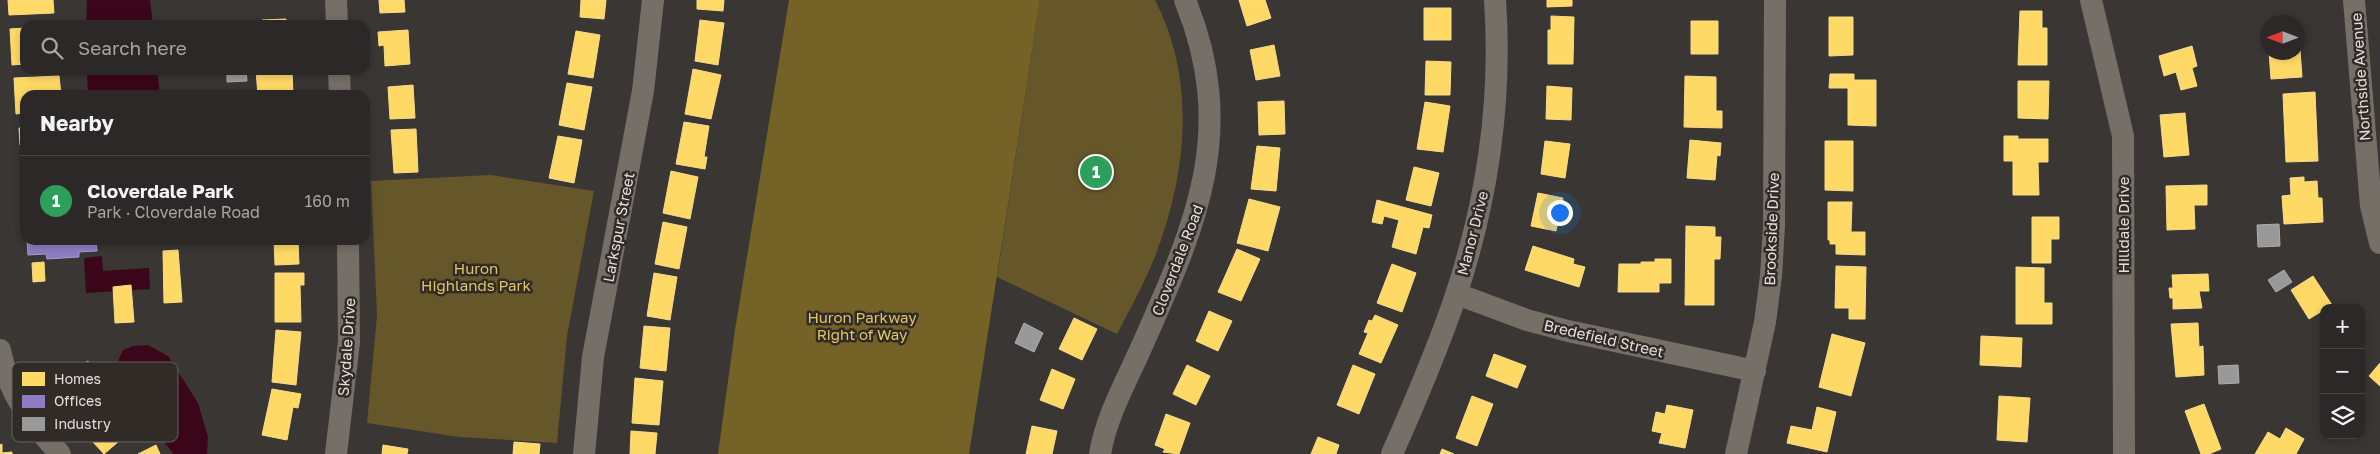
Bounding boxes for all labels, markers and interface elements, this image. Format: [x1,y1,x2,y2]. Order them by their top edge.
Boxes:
street label: Northside Avenue [2347,12,2373,142]
north arrow [2260,15,2305,60]
search box [20,20,370,75]
icon: search [38,34,66,62]
text: Search here [78,36,187,59]
text: Nearby [40,110,114,136]
pin: 1 [1080,153,1112,191]
street label: Larkspur Street [599,170,637,284]
street label: Brookside Drive [1760,172,1782,286]
street label: Hilldale Drive [2114,176,2132,273]
text: Cloverdale Park [87,179,234,202]
street label: Manor Drive [1453,189,1491,277]
text: 1 [52,191,60,211]
text: 160 m [304,191,350,211]
your location [1547,200,1573,226]
text: Park · Cloverdale Road [87,202,260,222]
street label: Cloverdale Road [1148,202,1206,318]
park label: Huron Highlands Park [421,259,531,294]
street label: Skydale Drive [334,297,358,397]
map controls [2320,304,2365,439]
button: + [2320,304,2365,349]
park label: Huron Parkway Right of Way [807,308,917,343]
street label: Bredefield Street [1542,315,1666,361]
button: − [2320,349,2365,394]
legend [12,362,178,442]
text: Homes [54,370,101,387]
text: Offices [54,392,102,409]
button: layers [2320,394,2365,439]
text: Industry [54,415,111,432]

